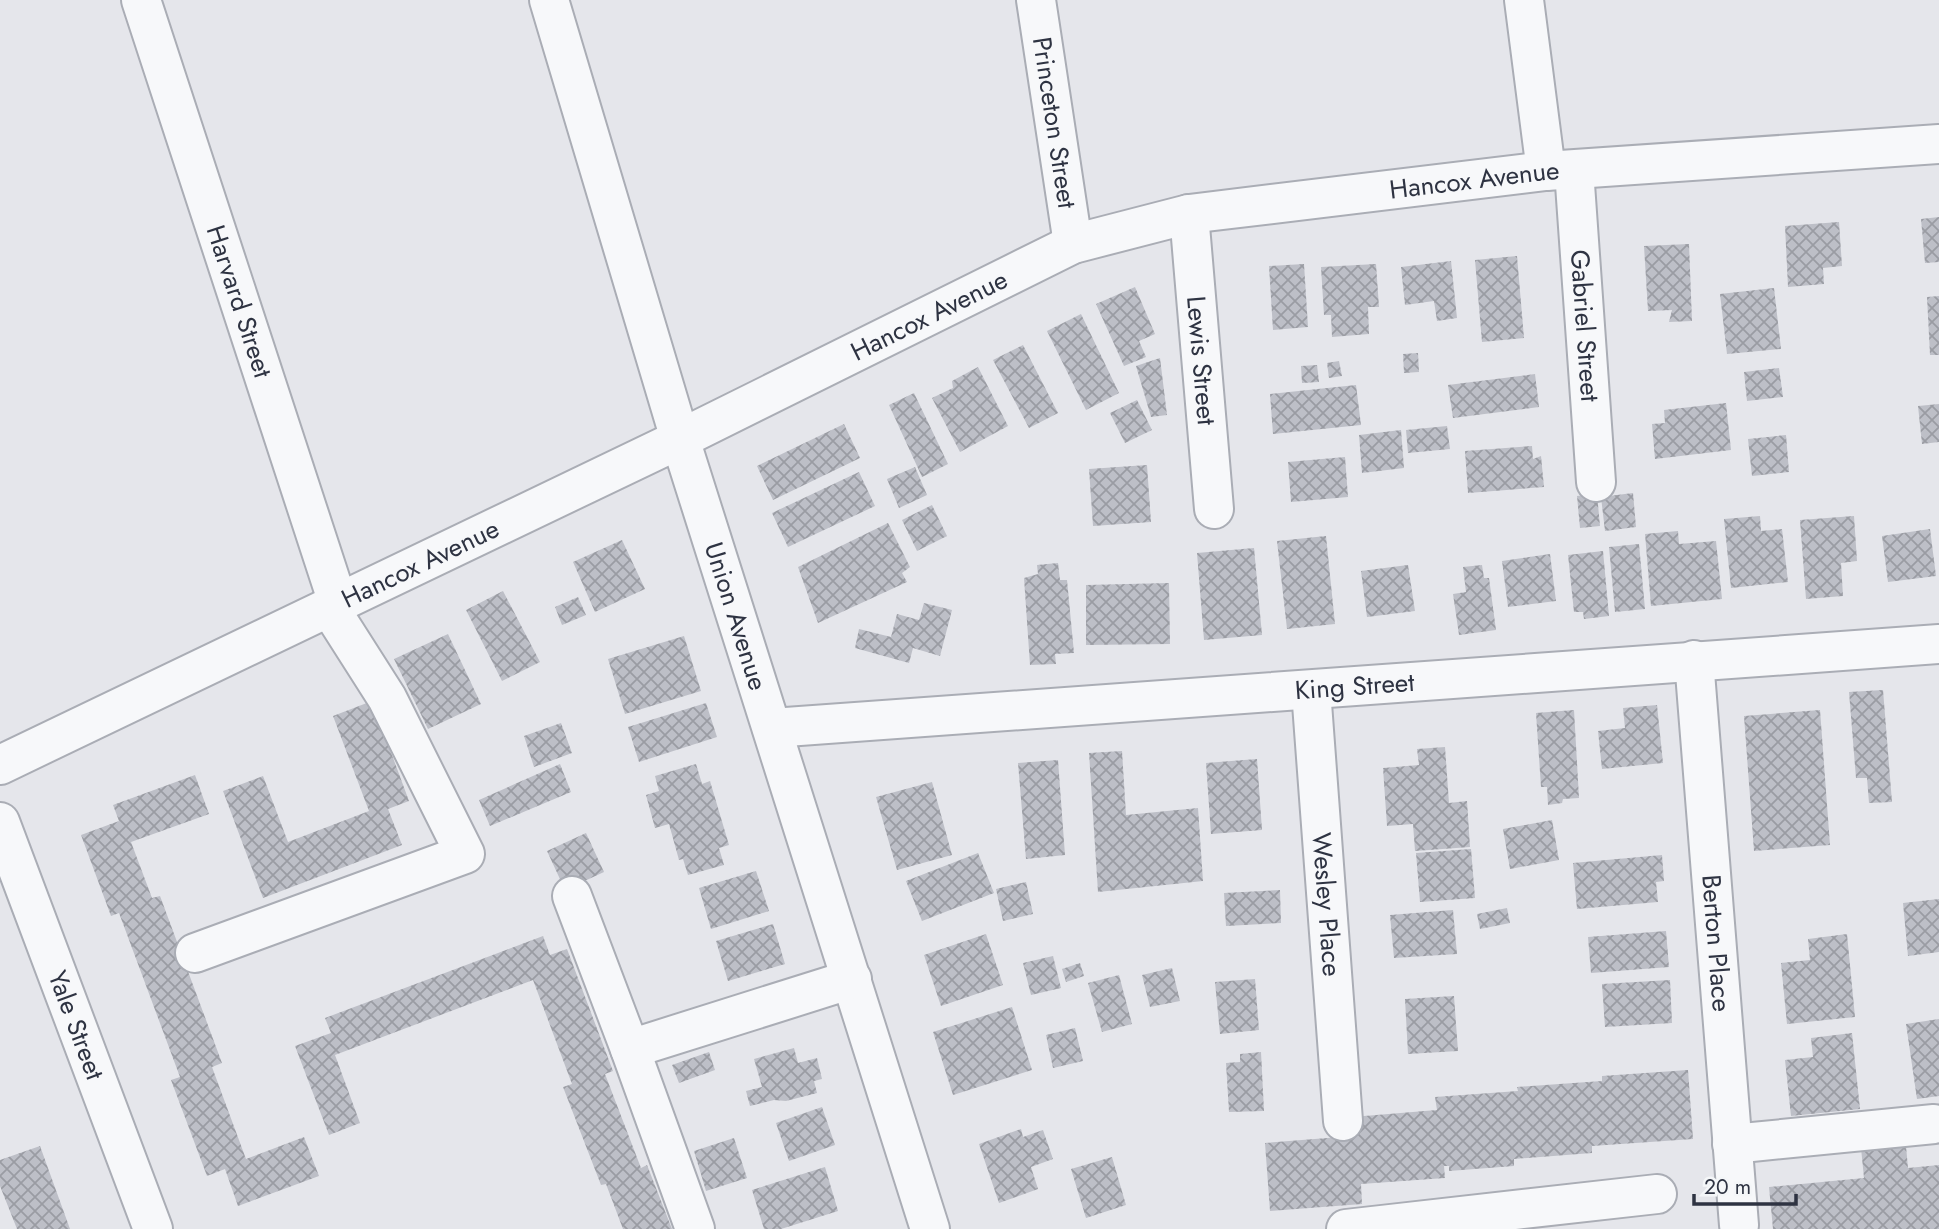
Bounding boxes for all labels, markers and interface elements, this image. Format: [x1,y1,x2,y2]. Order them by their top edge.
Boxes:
street label: Princeton Street [1023,34,1086,212]
street label: Hancox Avenue [1387,151,1560,209]
street label: Harvard Street [197,220,282,383]
street label: Gabriel Street [1561,248,1609,404]
street label: Hancox Avenue [844,261,1014,370]
street label: Lewis Street [1177,294,1226,427]
street label: Hancox Avenue [335,510,505,618]
street label: Union Avenue [695,537,777,695]
street label: King Street [1293,663,1416,709]
street label: Wesley Place [1303,831,1351,978]
street label: Berton Place [1692,873,1741,1013]
street label: Yale Street [39,965,114,1086]
scale bar [1694,1162,1796,1206]
text: 20 m [1704,1172,1751,1202]

